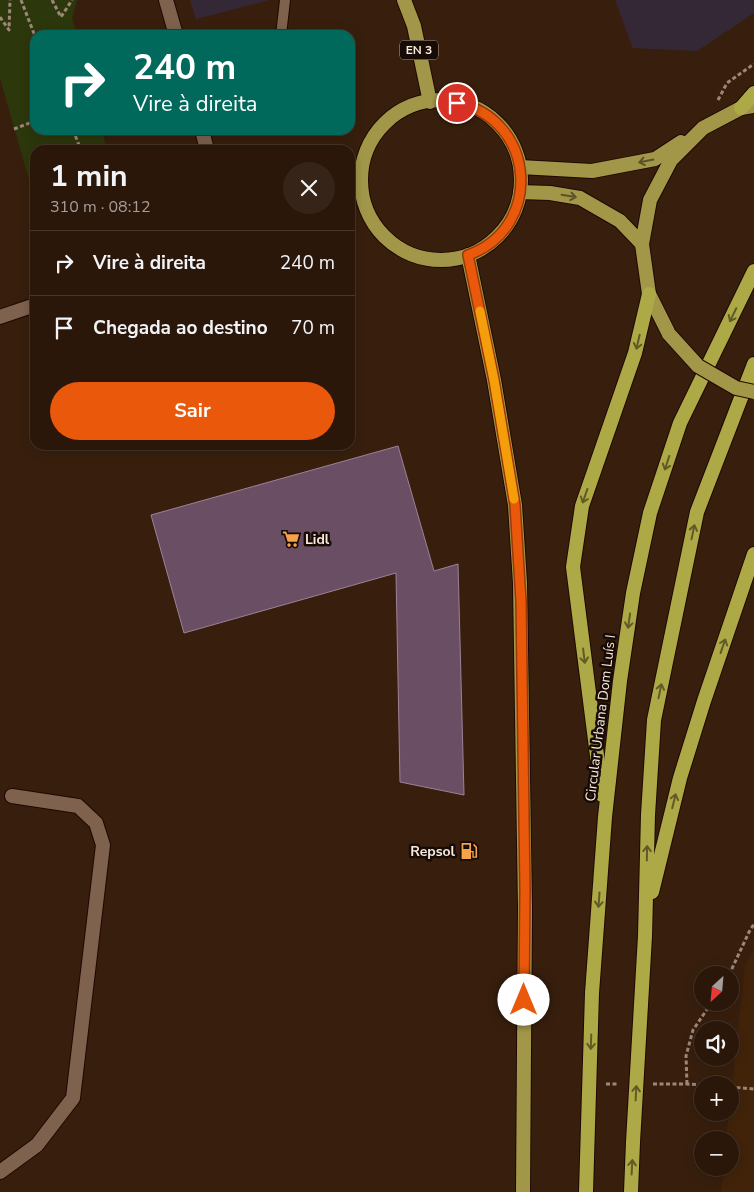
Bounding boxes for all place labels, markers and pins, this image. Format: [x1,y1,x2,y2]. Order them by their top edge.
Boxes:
pin [436,82,478,124]
supermarket icon: Lidl [281,529,301,549]
place label: Lidl [305,530,330,549]
fuel station icon: Repsol [459,841,479,861]
place label: Repsol [410,842,456,861]

